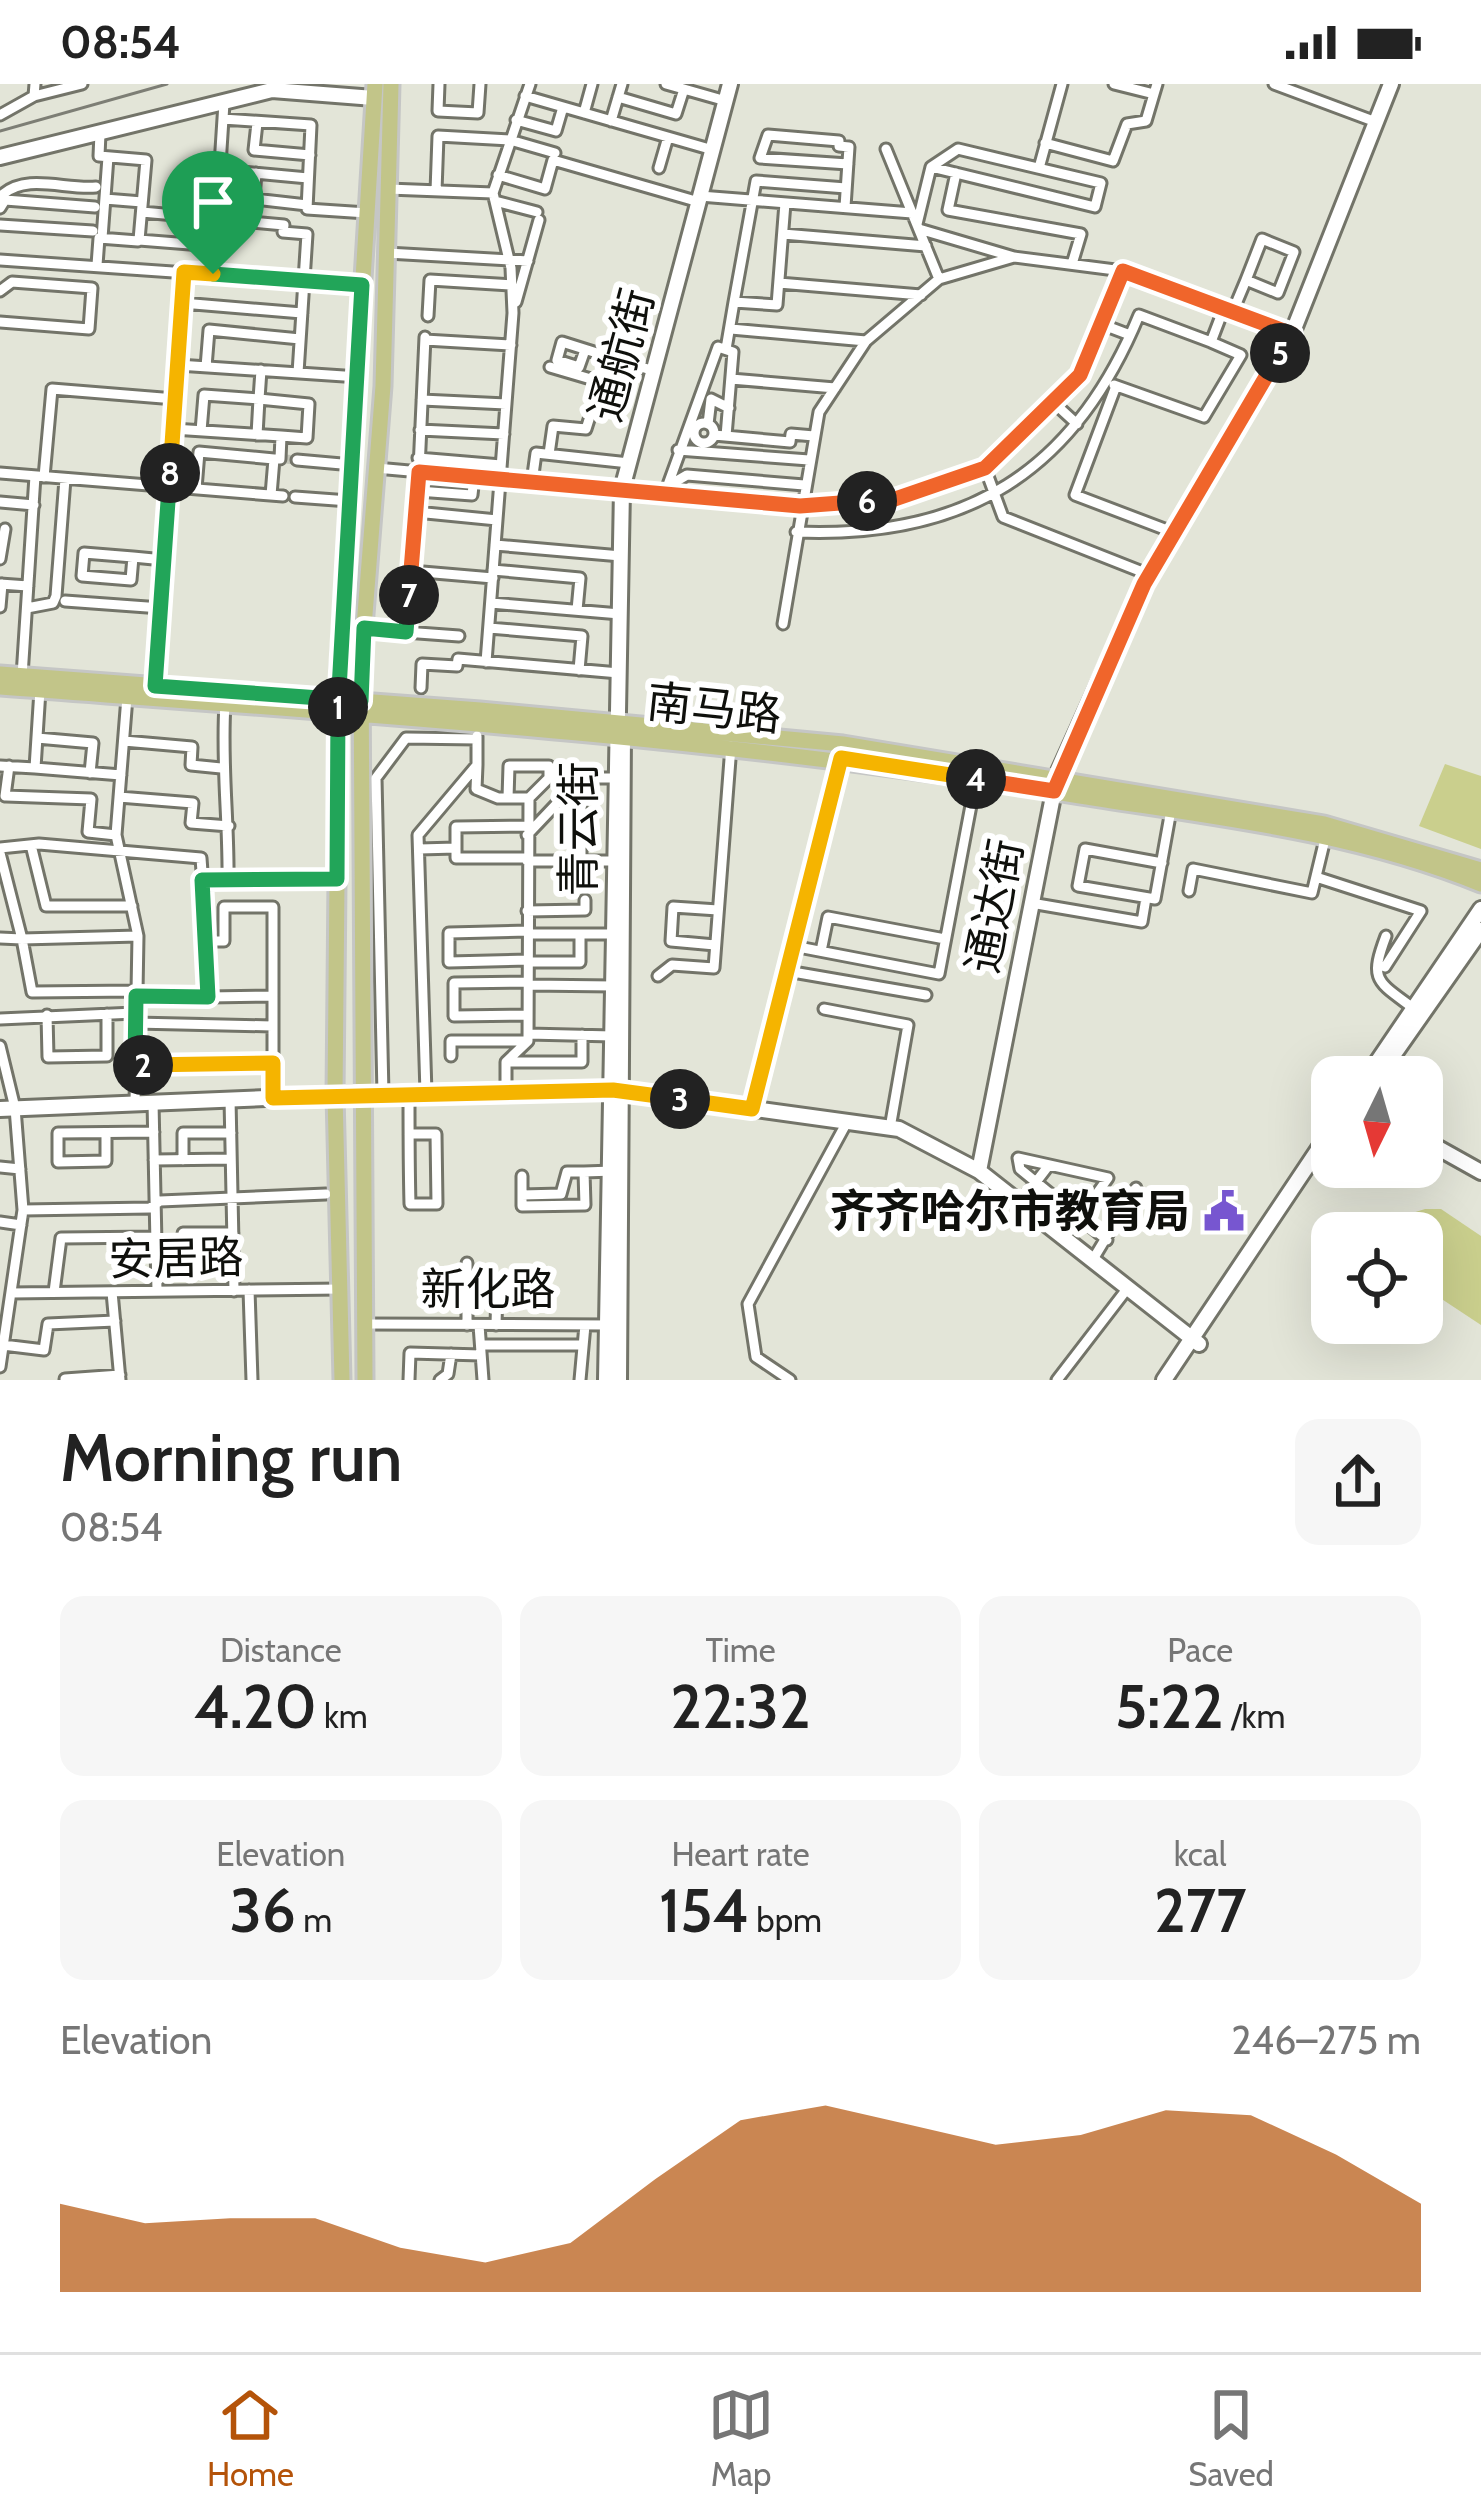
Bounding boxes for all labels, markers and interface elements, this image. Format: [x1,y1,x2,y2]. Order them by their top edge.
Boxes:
text: 08:54 [60,15,181,69]
pin [162,151,264,274]
icon: arrive [180,169,246,235]
street label: 通航街 [577,283,665,427]
pin: 5 [1250,323,1310,383]
text: 5 [1271,333,1289,373]
pin: 8 [140,443,200,503]
text: 8 [160,453,180,493]
pin: 6 [837,471,897,531]
text: 6 [858,481,876,521]
pin: 7 [379,565,439,625]
text: 7 [401,575,417,615]
street label: 南马路 [644,674,784,742]
pin: 1 [308,677,368,737]
text: 1 [332,687,344,727]
pin: 4 [946,749,1006,809]
text: 4 [966,759,986,799]
street label: 青云街 [551,761,605,897]
street label: 通达街 [955,835,1033,977]
pin: 2 [113,1035,173,1095]
text: 2 [134,1045,152,1085]
north arrow [1311,1056,1443,1188]
map controls [1311,1056,1443,1344]
pin: 3 [650,1069,710,1129]
text: 3 [671,1079,689,1119]
place label: 齐齐哈尔市教育局 [830,1184,1190,1238]
public building icon: 齐齐哈尔市教育局 [1201,1188,1247,1234]
button: locate [1311,1212,1443,1344]
street label: 安居路 [108,1230,244,1286]
street label: 新化路 [420,1262,556,1316]
text: Morning run [60,1417,402,1498]
button: share [1295,1419,1421,1545]
text: 08:54 [60,1503,163,1551]
text: Distance [220,1630,342,1670]
text: Time [705,1630,776,1670]
text: Pace [1167,1630,1233,1670]
text: 4.20 [194,1670,317,1743]
text: 22:32 [670,1670,811,1743]
text: 5:22 [1115,1670,1224,1743]
text: km [317,1696,368,1736]
text: /km [1224,1696,1285,1736]
text: Elevation [216,1834,345,1874]
text: Heart rate [671,1834,810,1874]
text: kcal [1174,1834,1226,1874]
text: 36 [230,1874,296,1947]
text: 154 [659,1874,749,1947]
text: 277 [1154,1874,1246,1947]
text: m [296,1900,332,1940]
text: bpm [749,1900,822,1940]
text: Elevation [60,2016,212,2064]
text: 246–275 m [1231,2016,1421,2064]
tab: Home [207,2382,294,2494]
tab: Map [708,2382,774,2494]
tab: Saved [1188,2382,1274,2494]

